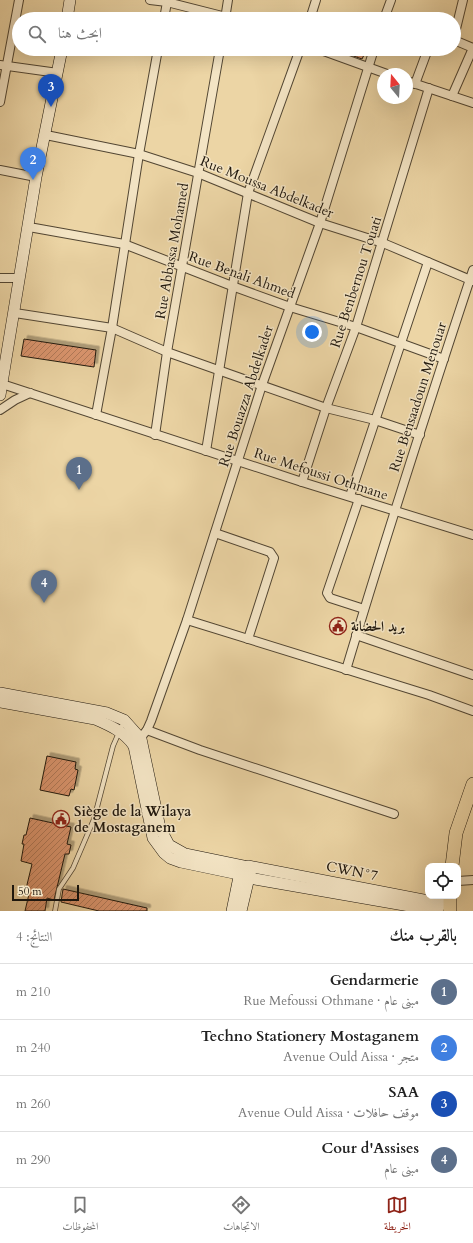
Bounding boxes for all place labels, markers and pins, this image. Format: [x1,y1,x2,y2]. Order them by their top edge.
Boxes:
pin: 3 [38,74,64,107]
pin: 2 [20,147,46,180]
pin: 1 [66,457,92,490]
pin: 4 [31,570,57,603]
public building icon: بريد الحضانة [328,616,348,636]
place label: بريد الحضانة [351,617,405,636]
place label: Siège de la Wilaya de Mostaganem [74,802,191,837]
public building icon: Siège de la Wilaya de Mostaganem [51,809,71,829]

